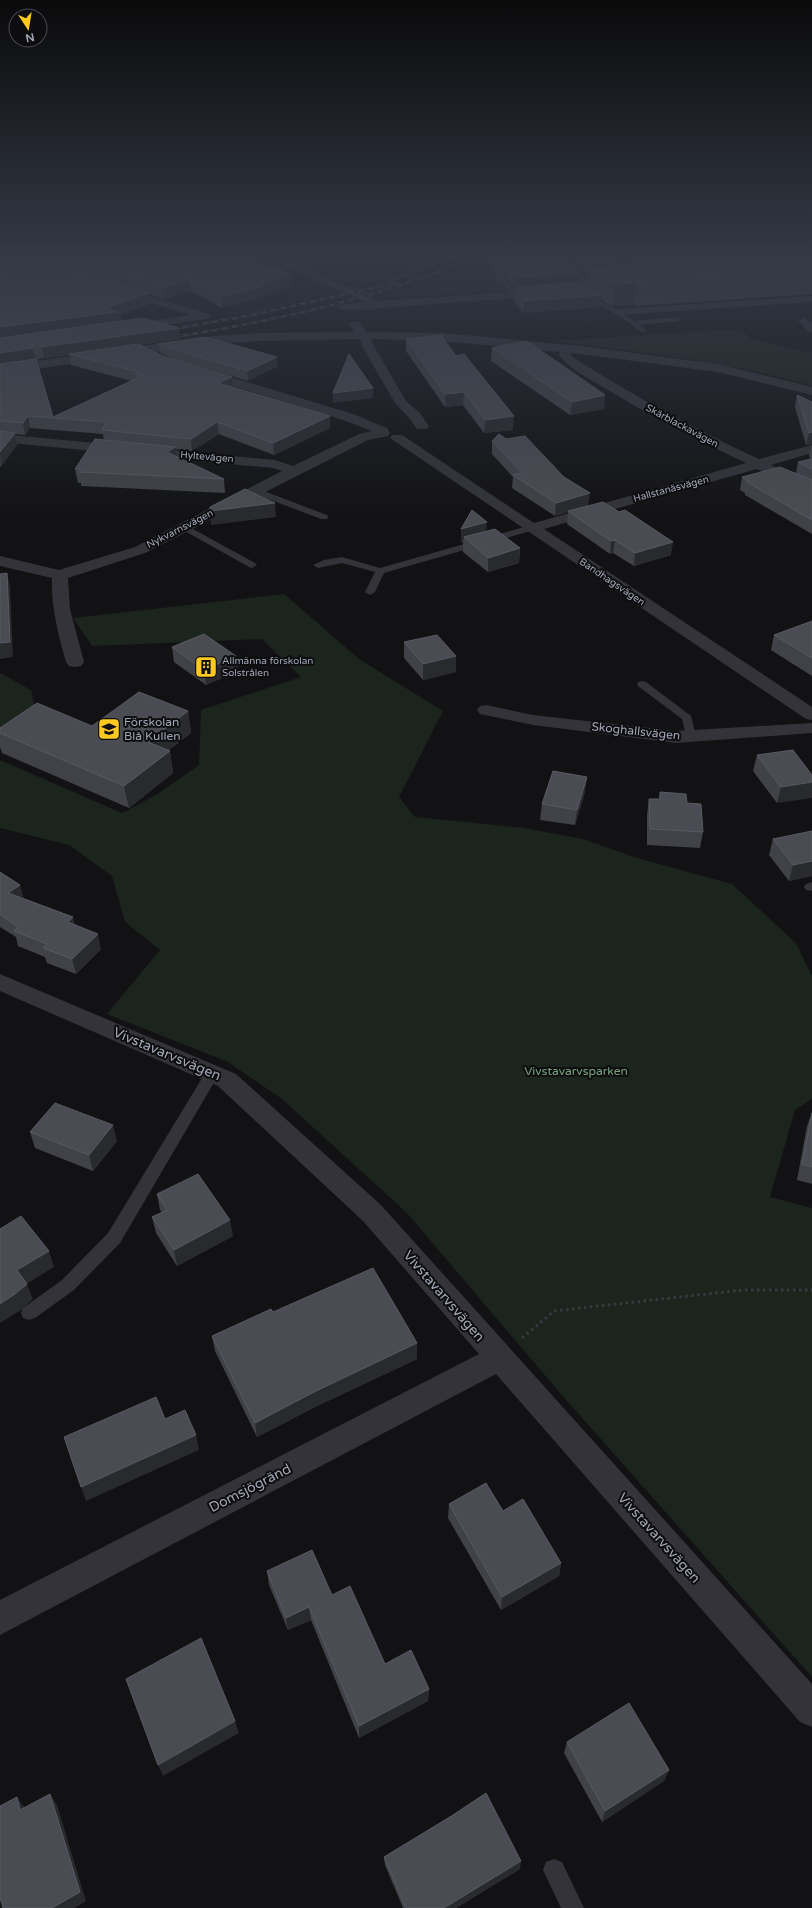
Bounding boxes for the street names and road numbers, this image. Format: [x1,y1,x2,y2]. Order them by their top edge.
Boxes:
street label: Skärblackavägen [644,402,720,450]
street label: Hyltevägen [180,449,234,465]
street label: Hallstanäsvägen [632,473,710,505]
street label: Nykvarnsvägen [145,507,215,551]
street label: Bandhagsvägen [577,556,647,608]
street label: Skoghallsvägen [591,719,681,743]
street label: Vivstavarvsvägen [111,1024,223,1084]
street label: Vivstavarvsvägen [400,1247,488,1345]
street label: Domsjögränd [206,1460,294,1516]
street label: Vivstavarvsvägen [614,1489,704,1587]

